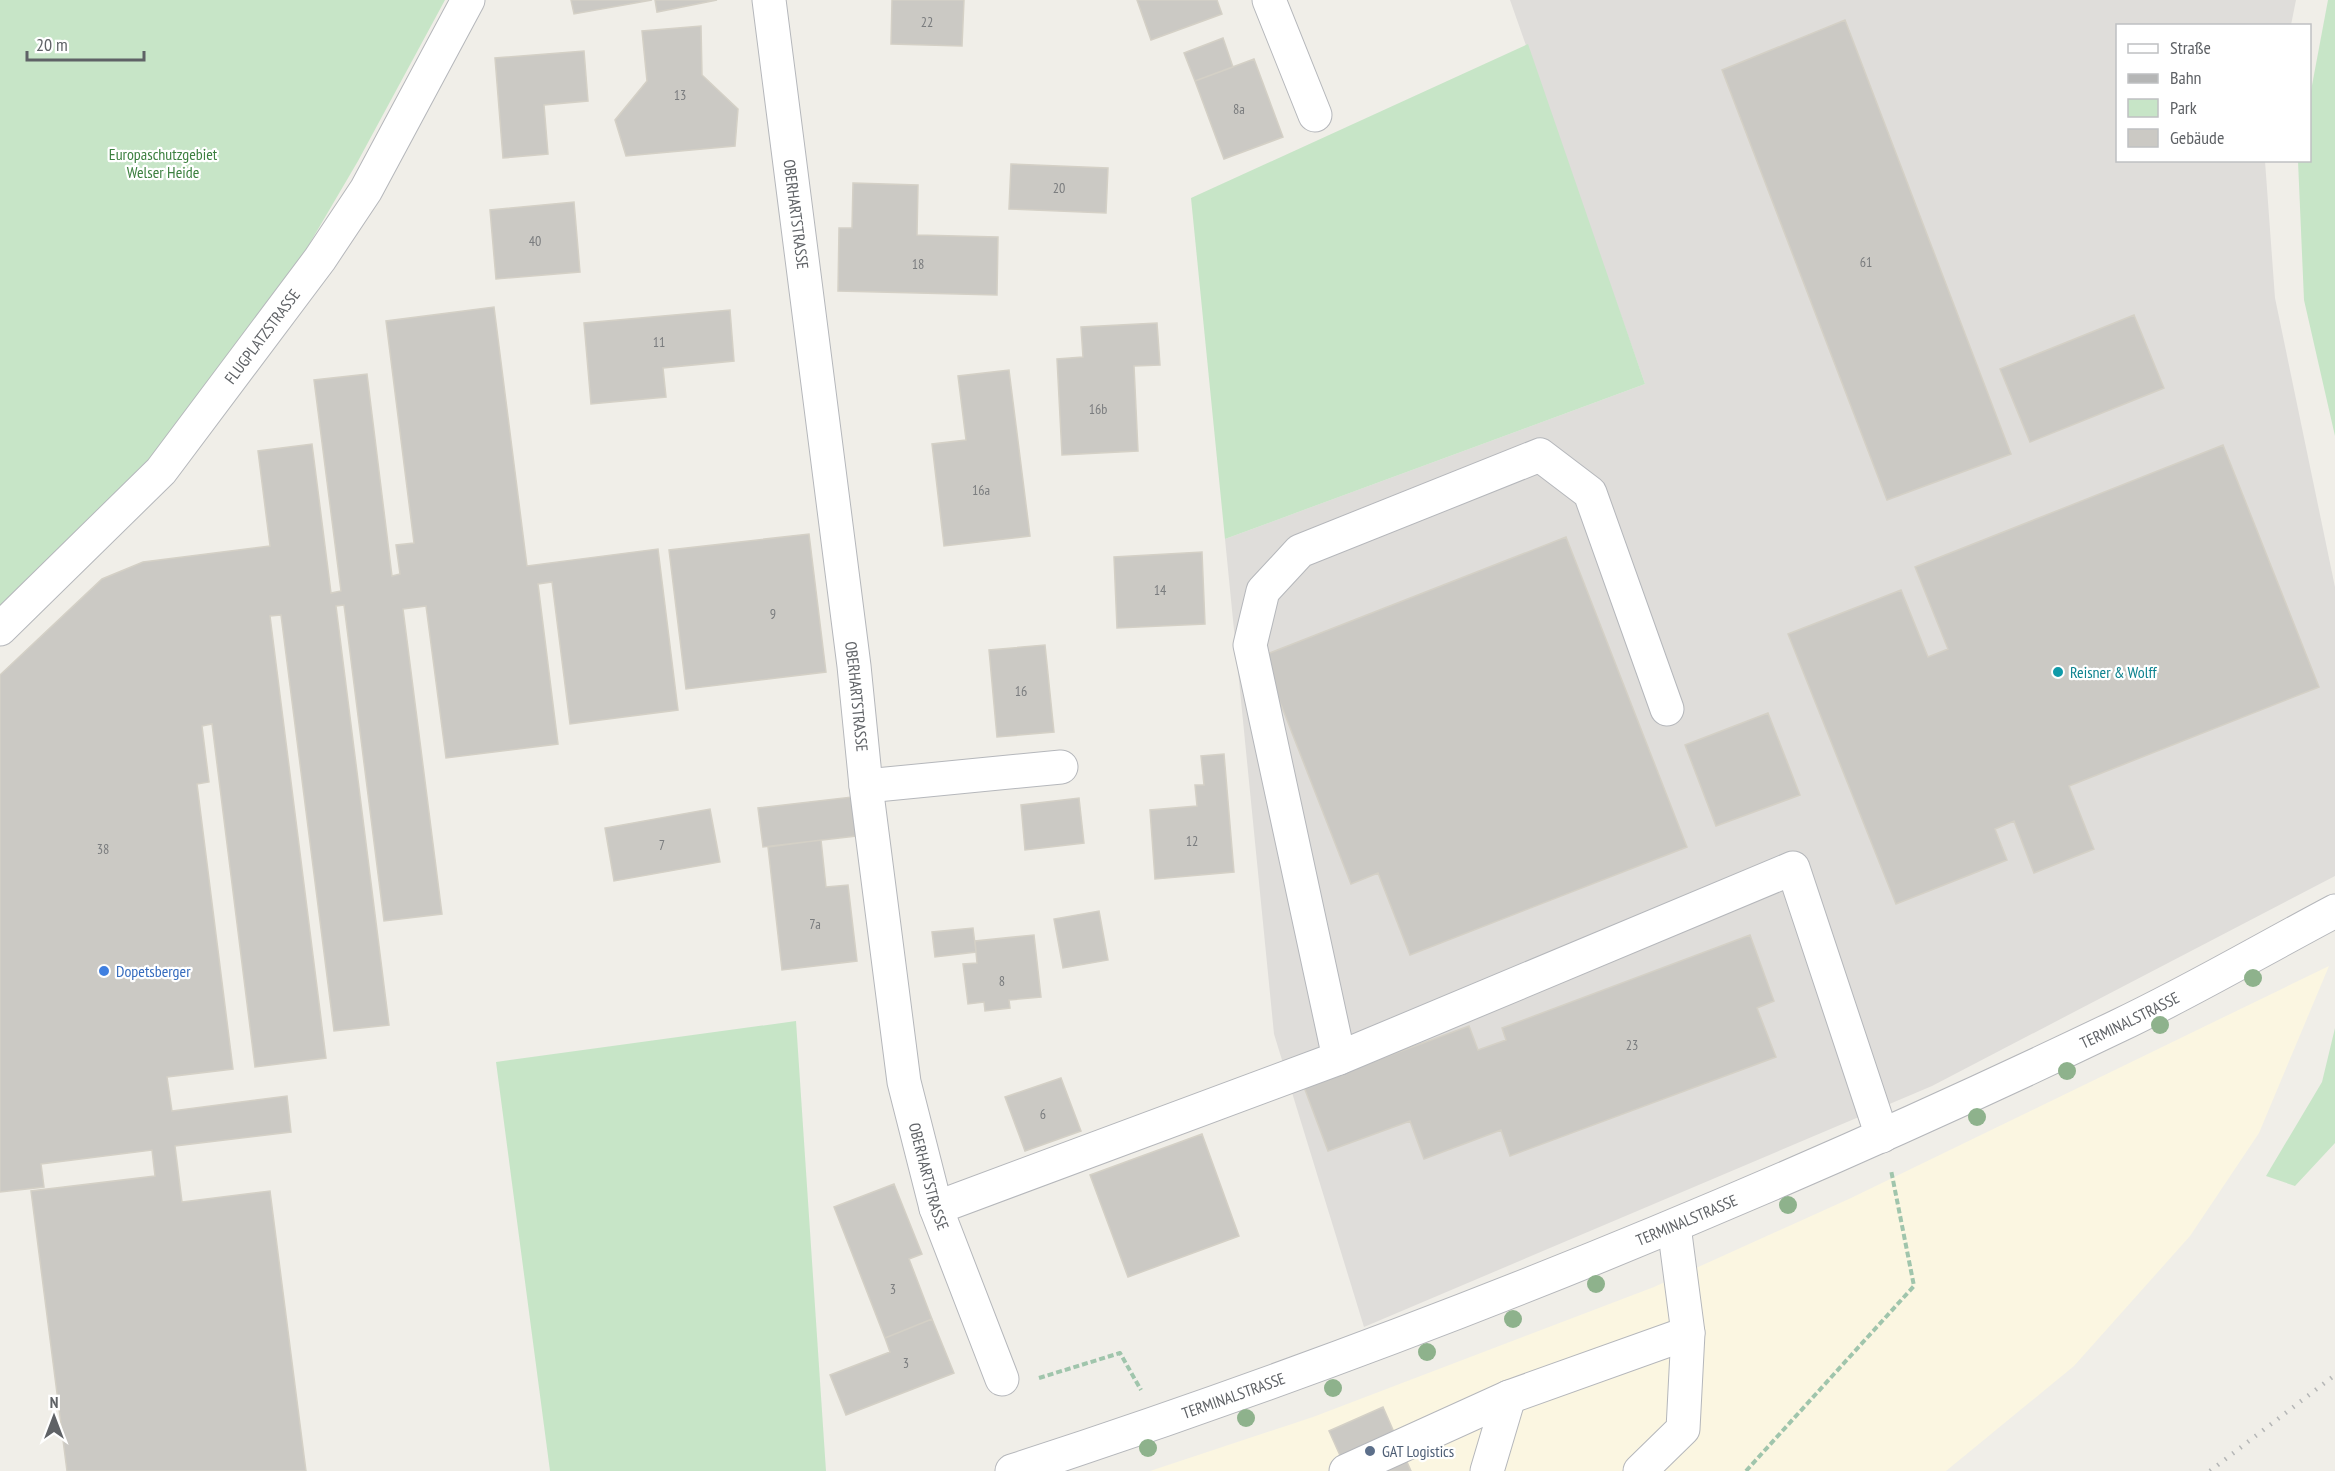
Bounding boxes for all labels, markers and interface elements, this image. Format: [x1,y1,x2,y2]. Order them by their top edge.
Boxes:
house number: 22 [921,13,933,31]
scale bar [27,24,144,62]
legend [2116,24,2311,162]
text: 20 m [36,33,68,56]
text: Straße [2170,36,2211,59]
text: Bahn [2170,66,2202,89]
house number: 13 [674,86,686,104]
text: Park [2170,96,2197,119]
house number: 8a [1233,100,1245,118]
text: Gebäude [2170,126,2224,149]
park label: Europaschutzgebiet Welser Heide [109,144,218,182]
street label: OBERHARTSTRASSE [779,158,813,271]
house number: 20 [1053,179,1065,197]
house number: 40 [529,232,541,250]
house number: 61 [1860,253,1872,271]
house number: 18 [912,255,924,273]
street label: FLUGPLATZSTRASSE [220,285,304,388]
house number: 11 [653,333,665,351]
house number: 16b [1089,400,1107,418]
house number: 16a [972,481,990,499]
house number: 14 [1154,581,1167,599]
house number: 9 [770,605,776,623]
street label: OBERHARTSTRASSE [841,640,873,753]
place label: Reisner & Wolff [2070,662,2158,682]
marker: Reisner & Wolff [2051,665,2065,679]
house number: 16 [1015,682,1027,700]
house number: 12 [1186,832,1198,850]
house number: 7 [659,836,665,854]
house number: 38 [97,840,109,858]
house number: 7a [809,915,821,933]
place label: Dopetsberger [116,961,191,981]
marker: Dopetsberger [97,964,111,978]
house number: 8 [999,972,1005,990]
street label: TERMINALSTRASSE [2077,987,2183,1053]
house number: 23 [1626,1036,1638,1054]
house number: 6 [1040,1105,1046,1123]
street label: OBERHARTSTRASSE [905,1120,954,1233]
street label: TERMINALSTRASSE [1633,1190,1740,1250]
house number: 3 [890,1280,896,1298]
house number: 3 [903,1354,909,1372]
street label: TERMINALSTRASSE [1179,1368,1288,1423]
north arrow [24,1387,84,1447]
text: N [50,1392,58,1412]
place label: GAT Logistics [1382,1441,1454,1461]
marker: GAT Logistics [1363,1444,1377,1458]

